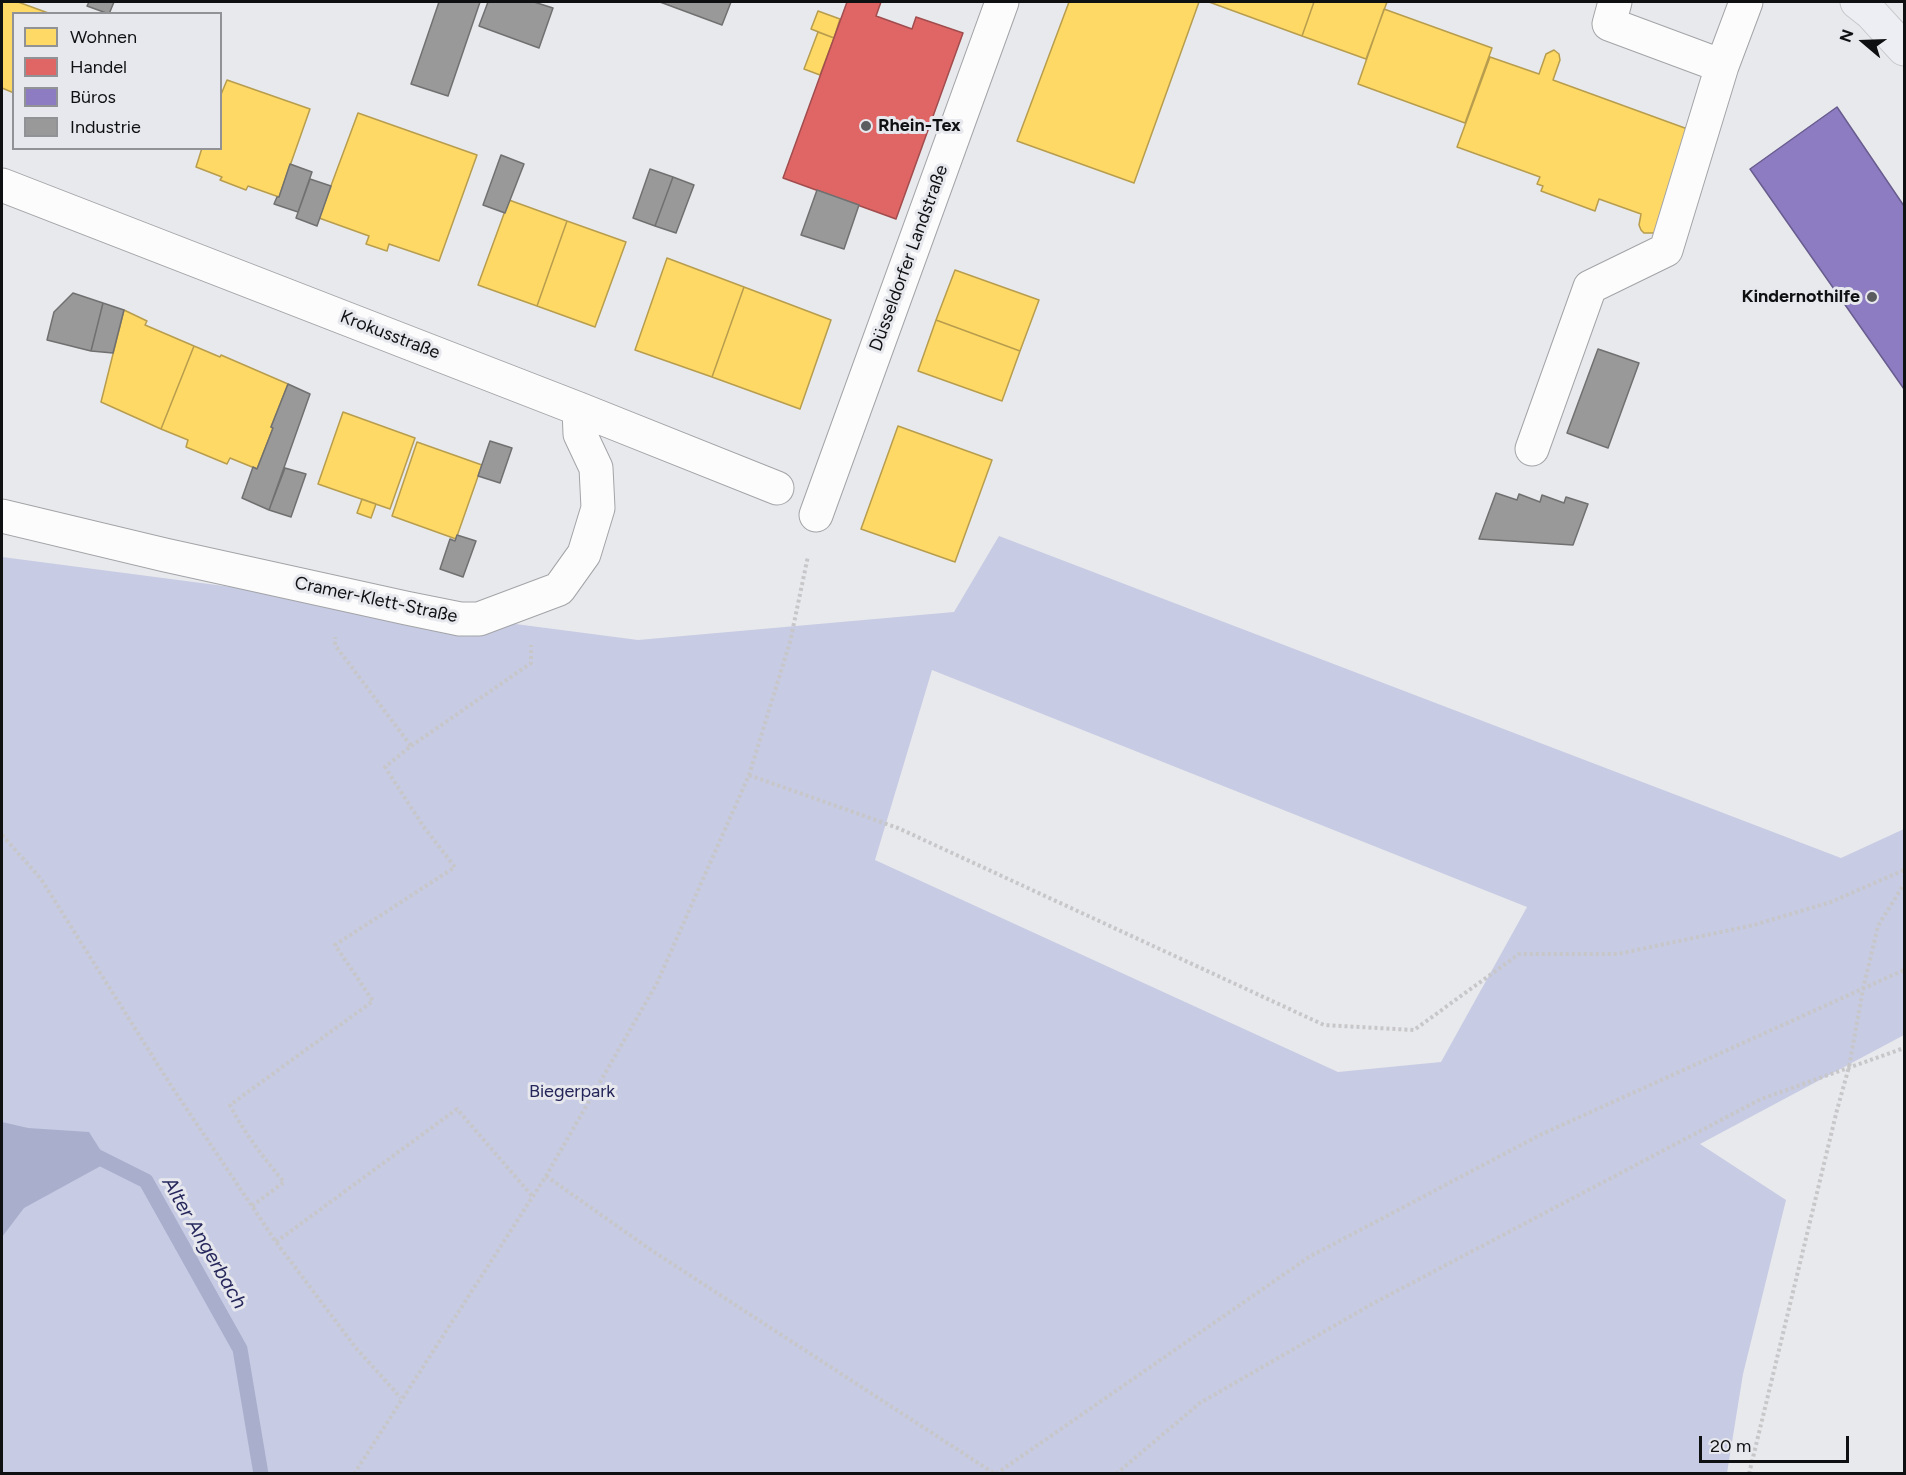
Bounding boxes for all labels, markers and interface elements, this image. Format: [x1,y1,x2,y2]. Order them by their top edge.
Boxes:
legend [12,12,222,150]
north arrow [1834,12,1894,72]
text: Wohnen [70,26,137,48]
text: N [1836,27,1858,45]
text: Handel [70,56,127,78]
text: Büros [70,86,116,108]
place label: Rhein-Tex [878,115,961,137]
text: Industrie [70,116,141,138]
marker: Rhein-Tex [859,119,873,133]
street label: Düsseldorfer Landstraße [865,162,953,354]
place label: Kindernothilfe [1741,286,1860,308]
marker: Kindernothilfe [1865,290,1879,304]
street label: Krokusstraße [337,306,443,364]
street label: Cramer-Klett-Straße [293,572,459,628]
park label: Biegerpark [529,1081,615,1103]
water label: Alter Angerbach [157,1173,251,1313]
scale bar [1702,1424,1852,1462]
text: 20 m [1710,1435,1751,1457]

